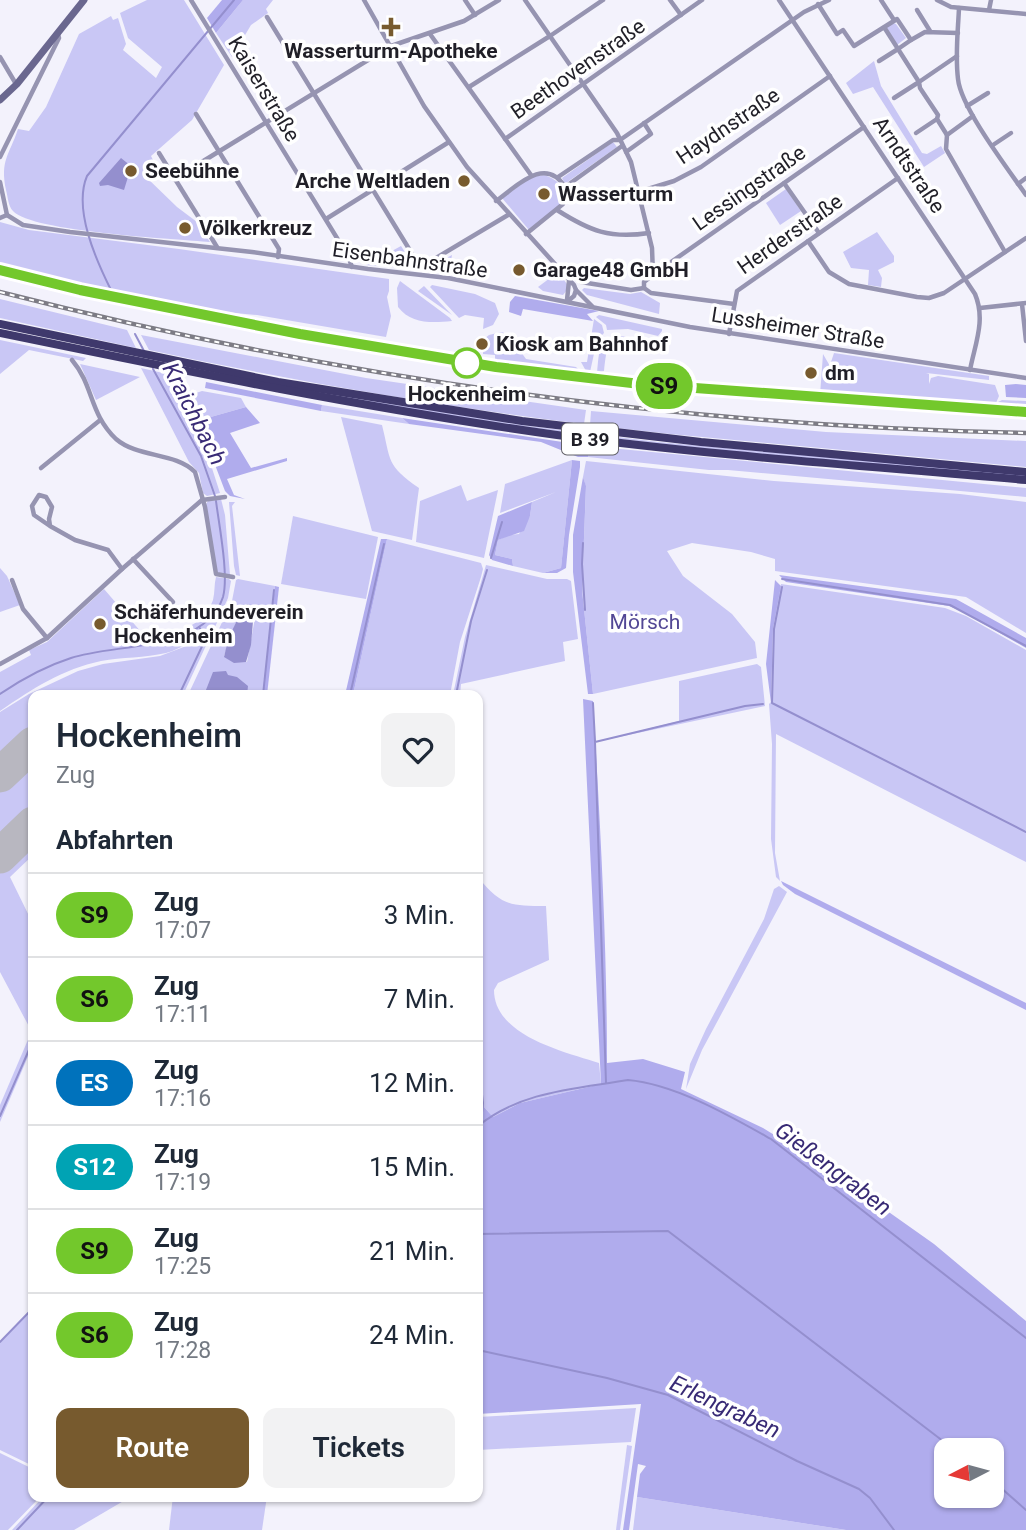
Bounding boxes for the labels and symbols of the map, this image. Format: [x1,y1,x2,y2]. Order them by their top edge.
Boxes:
street label: Beethovenstraße [506,14,650,124]
marker: Wasserturm-Apotheke [383,19,399,35]
street label: Kaiserstraße [223,32,305,146]
place label: Wasserturm-Apotheke [284,39,498,63]
street label: Haydnstraße [672,83,784,169]
street label: Arndtstraße [868,112,950,218]
street label: Lessingstraße [688,140,810,236]
place label: Seebühne [145,159,239,183]
marker: Seebühne [123,163,139,179]
place label: Arche Weltladen [295,169,450,193]
marker: Arche Weltladen [456,173,472,189]
place label: Wasserturm [558,182,673,206]
marker: Wasserturm [536,186,552,202]
street label: Herderstraße [733,189,847,279]
place label: Völkerkreuz [199,216,312,240]
marker: Völkerkreuz [177,220,193,236]
street label: Eisenbahnstraße [331,237,489,283]
place label: Garage48 GmbH [533,258,689,282]
marker: Garage48 GmbH [511,262,527,278]
street label: Lussheimer Straße [710,302,886,354]
place label: Kiosk am Bahnhof [496,332,668,356]
marker: Kiosk am Bahnhof [474,336,490,352]
marker: Hockenheim [452,348,482,378]
water label: Kraichbach [157,358,231,470]
place label: dm [825,361,855,385]
line badge: S9 [632,363,696,409]
marker: dm [803,365,819,381]
place label: Hockenheim [408,382,526,406]
road number: B 39 [562,424,618,454]
place label: Schäferhundeverein Hockenheim [114,600,304,648]
park label: Mörsch [610,610,680,634]
marker: Schäferhundeverein Hockenheim [92,616,108,632]
water label: Gießengraben [770,1117,896,1221]
water label: Erlengraben [666,1370,784,1444]
north arrow [934,1438,1004,1508]

